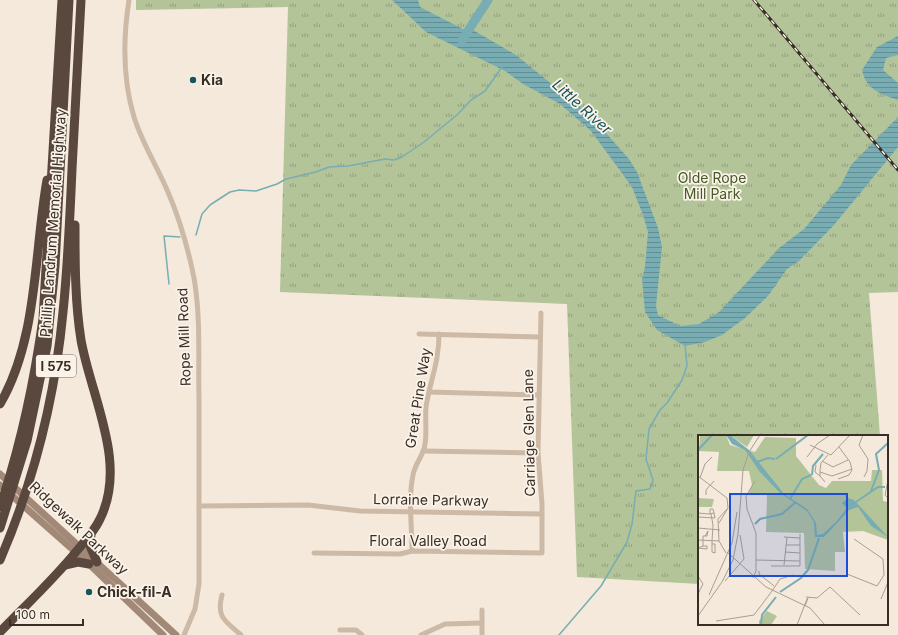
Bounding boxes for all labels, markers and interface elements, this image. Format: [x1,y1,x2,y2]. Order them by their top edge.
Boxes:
place label: Kia [201,71,223,88]
marker: Kia [188,75,198,85]
water label: Little River [549,75,616,139]
street label: Phillip Landrum Memorial Highway [36,108,69,338]
park label: Olde Rope Mill Park [678,169,746,202]
street label: Rope Mill Road [173,288,194,386]
street label: Great Pine Way [401,346,434,449]
road number: I 575 [36,355,76,377]
street label: Carriage Glen Lane [519,369,538,497]
inset map [698,435,888,625]
street label: Ridgewalk Parkway [26,478,132,578]
street label: Lorraine Parkway [373,490,489,509]
street label: Floral Valley Road [369,532,487,549]
place label: Chick-fil-A [97,583,172,600]
marker: Chick-fil-A [84,587,94,597]
scale bar [10,601,83,627]
text: 100 m [16,607,50,622]

